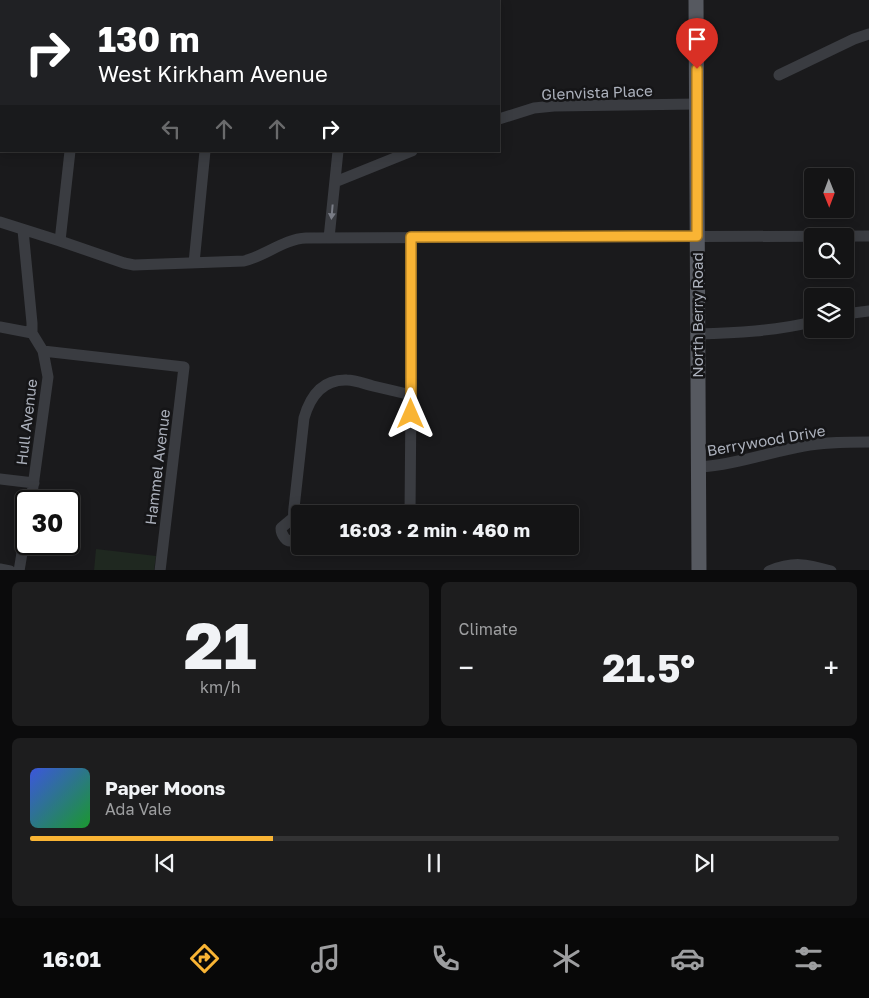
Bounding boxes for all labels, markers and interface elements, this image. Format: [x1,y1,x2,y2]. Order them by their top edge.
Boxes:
text: 130 m [98,18,200,60]
pin [676,18,718,69]
icon: right [15,20,80,85]
icon: arrive [683,25,711,53]
text: West Kirkham Avenue [98,60,328,87]
street label: Glenvista Place [541,81,653,103]
icon: left [157,115,185,143]
icon: ahead [210,115,238,143]
icon: ahead [263,115,291,143]
icon: right [316,115,344,143]
north arrow [804,168,854,218]
map controls [804,168,854,338]
one-way arrow [328,204,336,220]
button: search [804,228,854,278]
street label: North Berry Road [688,252,706,378]
button: layers [804,288,854,338]
street label: Hull Avenue [12,378,40,466]
position arrow [384,387,436,439]
street label: Hammel Avenue [141,408,173,526]
street label: Berrywood Drive [705,421,827,459]
speed limit sign: 30 [15,490,80,555]
text: 16:03 · 2 min · 460 m [340,518,530,541]
text: 21 [184,605,257,683]
text: Climate [459,619,518,639]
text: 21.5° [602,645,695,690]
text: − [459,651,474,684]
text: + [824,651,839,684]
text: km/h [200,677,241,697]
text: Paper Moons [105,776,225,799]
text: Ada Vale [105,799,171,819]
icon: previous [151,849,179,877]
icon: pause [420,849,448,877]
icon: next [690,849,718,877]
icon: directions [187,941,222,976]
icon: music [308,941,343,976]
icon: phone [428,941,463,976]
icon: climate [549,941,584,976]
icon: car [670,941,705,976]
icon: filters [791,941,826,976]
text: 16:01 [43,945,101,972]

